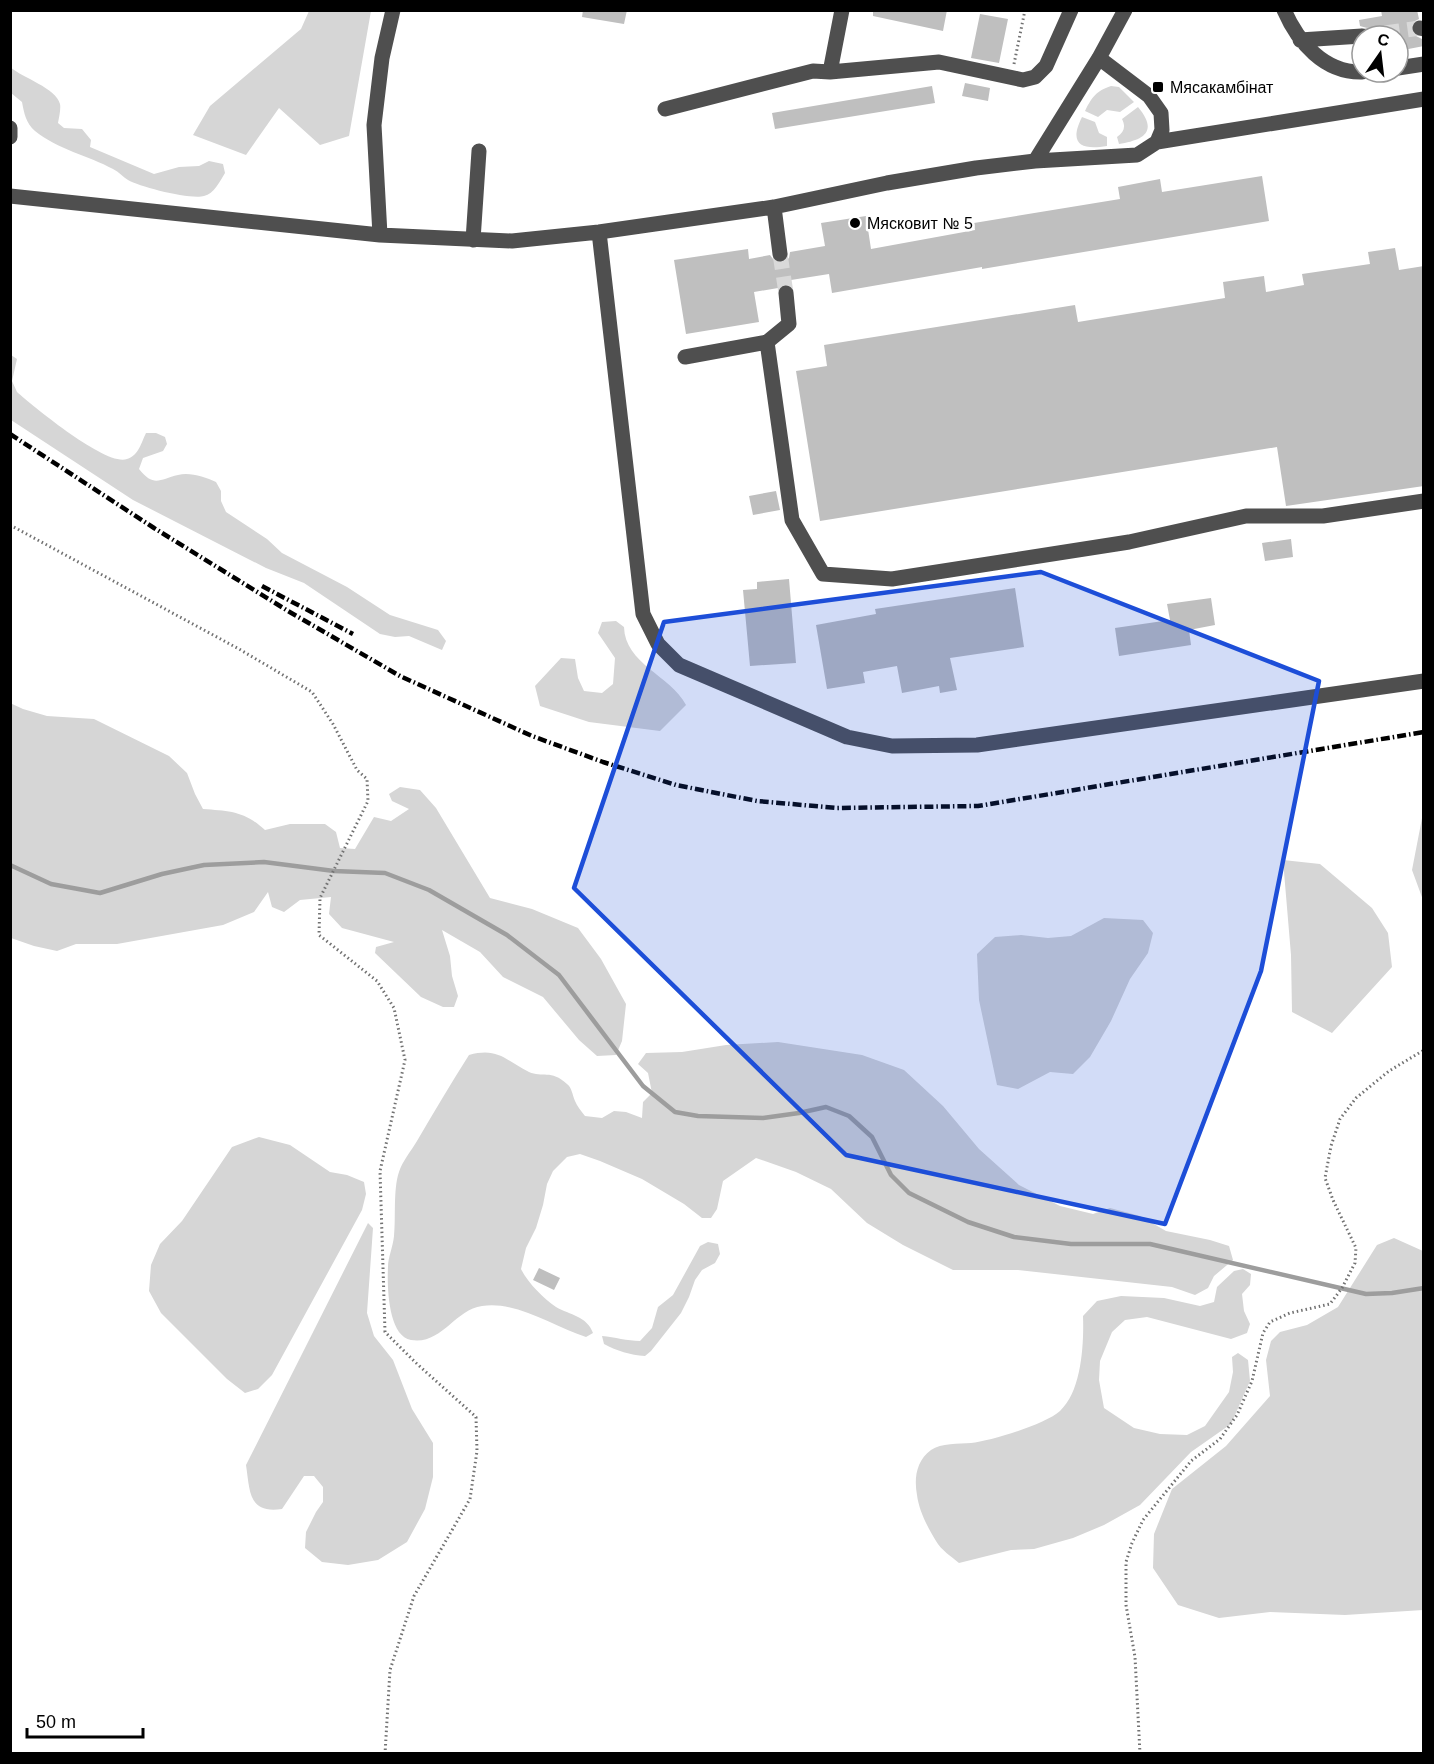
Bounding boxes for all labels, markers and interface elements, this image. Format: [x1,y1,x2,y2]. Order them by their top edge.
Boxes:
north arrow [1350,24,1410,84]
text: С [1376,30,1392,50]
place label: Мясакамбінат [1170,79,1274,96]
marker: Мясакамбінат [1151,80,1165,94]
place label: Мясковит № 5 [867,215,973,232]
marker: Мясковит № 5 [848,216,862,230]
scale bar [27,1701,142,1739]
text: 50 m [36,1712,76,1732]

